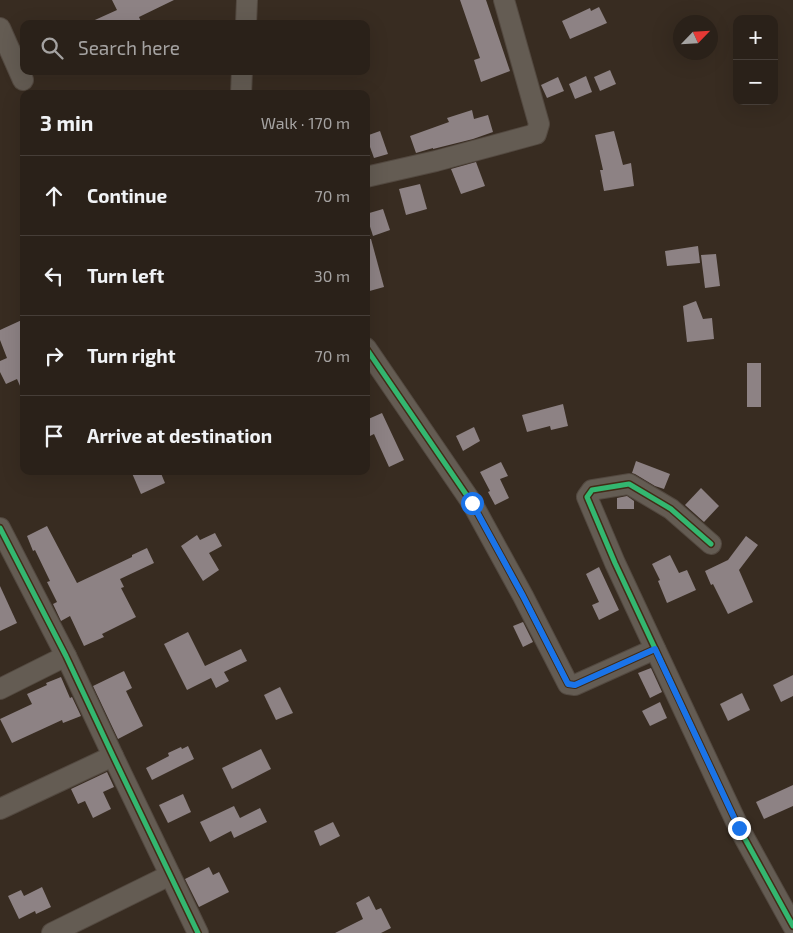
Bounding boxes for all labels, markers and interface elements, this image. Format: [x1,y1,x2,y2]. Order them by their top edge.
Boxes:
north arrow [673,15,718,60]
map controls [733,15,778,105]
button: + [733,15,778,60]
search box [20,20,370,75]
icon: search [38,34,66,62]
text: Search here [78,36,180,59]
button: − [733,60,778,105]
text: 3 min [40,110,93,135]
text: Walk · 170 m [261,113,350,132]
icon: ahead [40,182,68,210]
text: Continue [87,184,167,207]
text: 70 m [315,186,350,205]
icon: left [40,262,68,290]
text: Turn left [87,264,164,287]
text: 30 m [314,266,350,285]
icon: right [40,342,68,370]
text: Turn right [87,344,175,367]
text: 70 m [315,346,350,365]
icon: arrive [40,422,68,450]
text: Arrive at destination [87,424,272,447]
route start [461,492,484,515]
route end [728,817,751,840]

